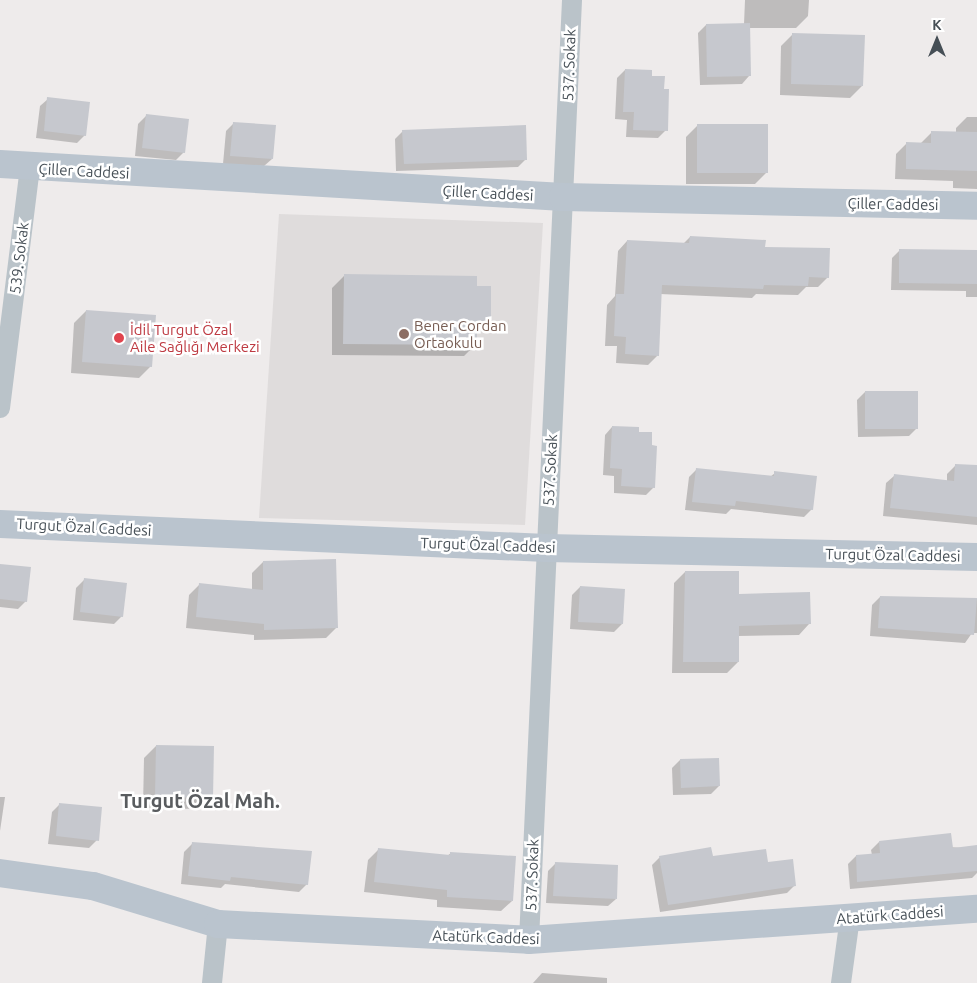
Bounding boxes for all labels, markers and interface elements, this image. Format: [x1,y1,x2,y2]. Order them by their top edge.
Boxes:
north arrow [912,15,962,65]
text: K [932,17,942,33]
street label: 537. Sokak [559,29,579,101]
street label: Çiller Caddesi [38,160,130,182]
street label: Çiller Caddesi [442,182,534,204]
street label: Çiller Caddesi [847,194,939,214]
street label: 539. Sokak [6,221,32,295]
place label: Bener Cordan Ortaokulu [414,316,506,351]
place label: İdil Turgut Özal Aile Sağlığı Merkezi [130,320,260,355]
marker: Bener Cordan Ortaokulu [398,328,410,340]
marker: İdil Turgut Özal Aile Sağlığı Merkezi [112,331,126,345]
street label: 537. Sokak [539,434,561,506]
street label: Turgut Özal Caddesi [16,514,152,540]
street label: Turgut Özal Caddesi [420,534,556,556]
street label: Turgut Özal Caddesi [825,545,961,565]
district label: Turgut Özal Mah. [120,788,280,812]
street label: 537. Sokak [522,839,542,911]
street label: Atatürk Caddesi [836,902,944,928]
street label: Atatürk Caddesi [432,926,540,948]

